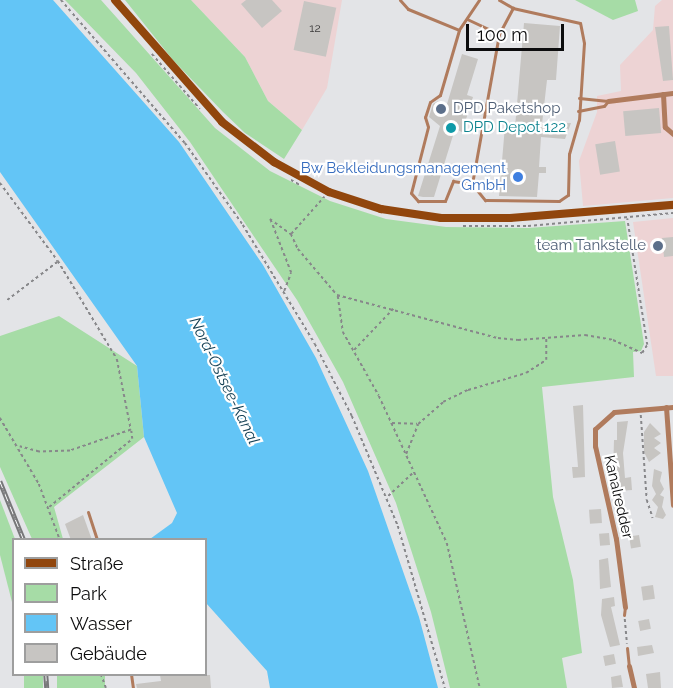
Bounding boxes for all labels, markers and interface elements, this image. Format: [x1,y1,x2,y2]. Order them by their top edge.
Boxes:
scale bar [469,12,566,50]
house number: 12 [309,22,321,36]
text: 100 m [477,24,528,45]
place label: DPD Paketshop [453,100,560,118]
marker: DPD Paketshop [434,102,448,116]
place label: DPD Depot 122 [463,119,566,137]
marker: DPD Depot 122 [444,121,458,135]
place label: Bw Bekleidungsmanagement GmbH [300,159,506,194]
marker: Bw Bekleidungsmanagement GmbH [511,170,525,184]
place label: team Tankstelle [536,237,646,255]
marker: team Tankstelle [651,239,665,253]
water label: Nord-Ostsee-Kanal [185,314,263,448]
street label: Kanalredder [600,453,636,541]
legend [12,538,207,676]
text: Straße [70,553,123,574]
text: Park [70,583,107,604]
text: Wasser [70,613,132,634]
text: Gebäude [70,643,147,664]

